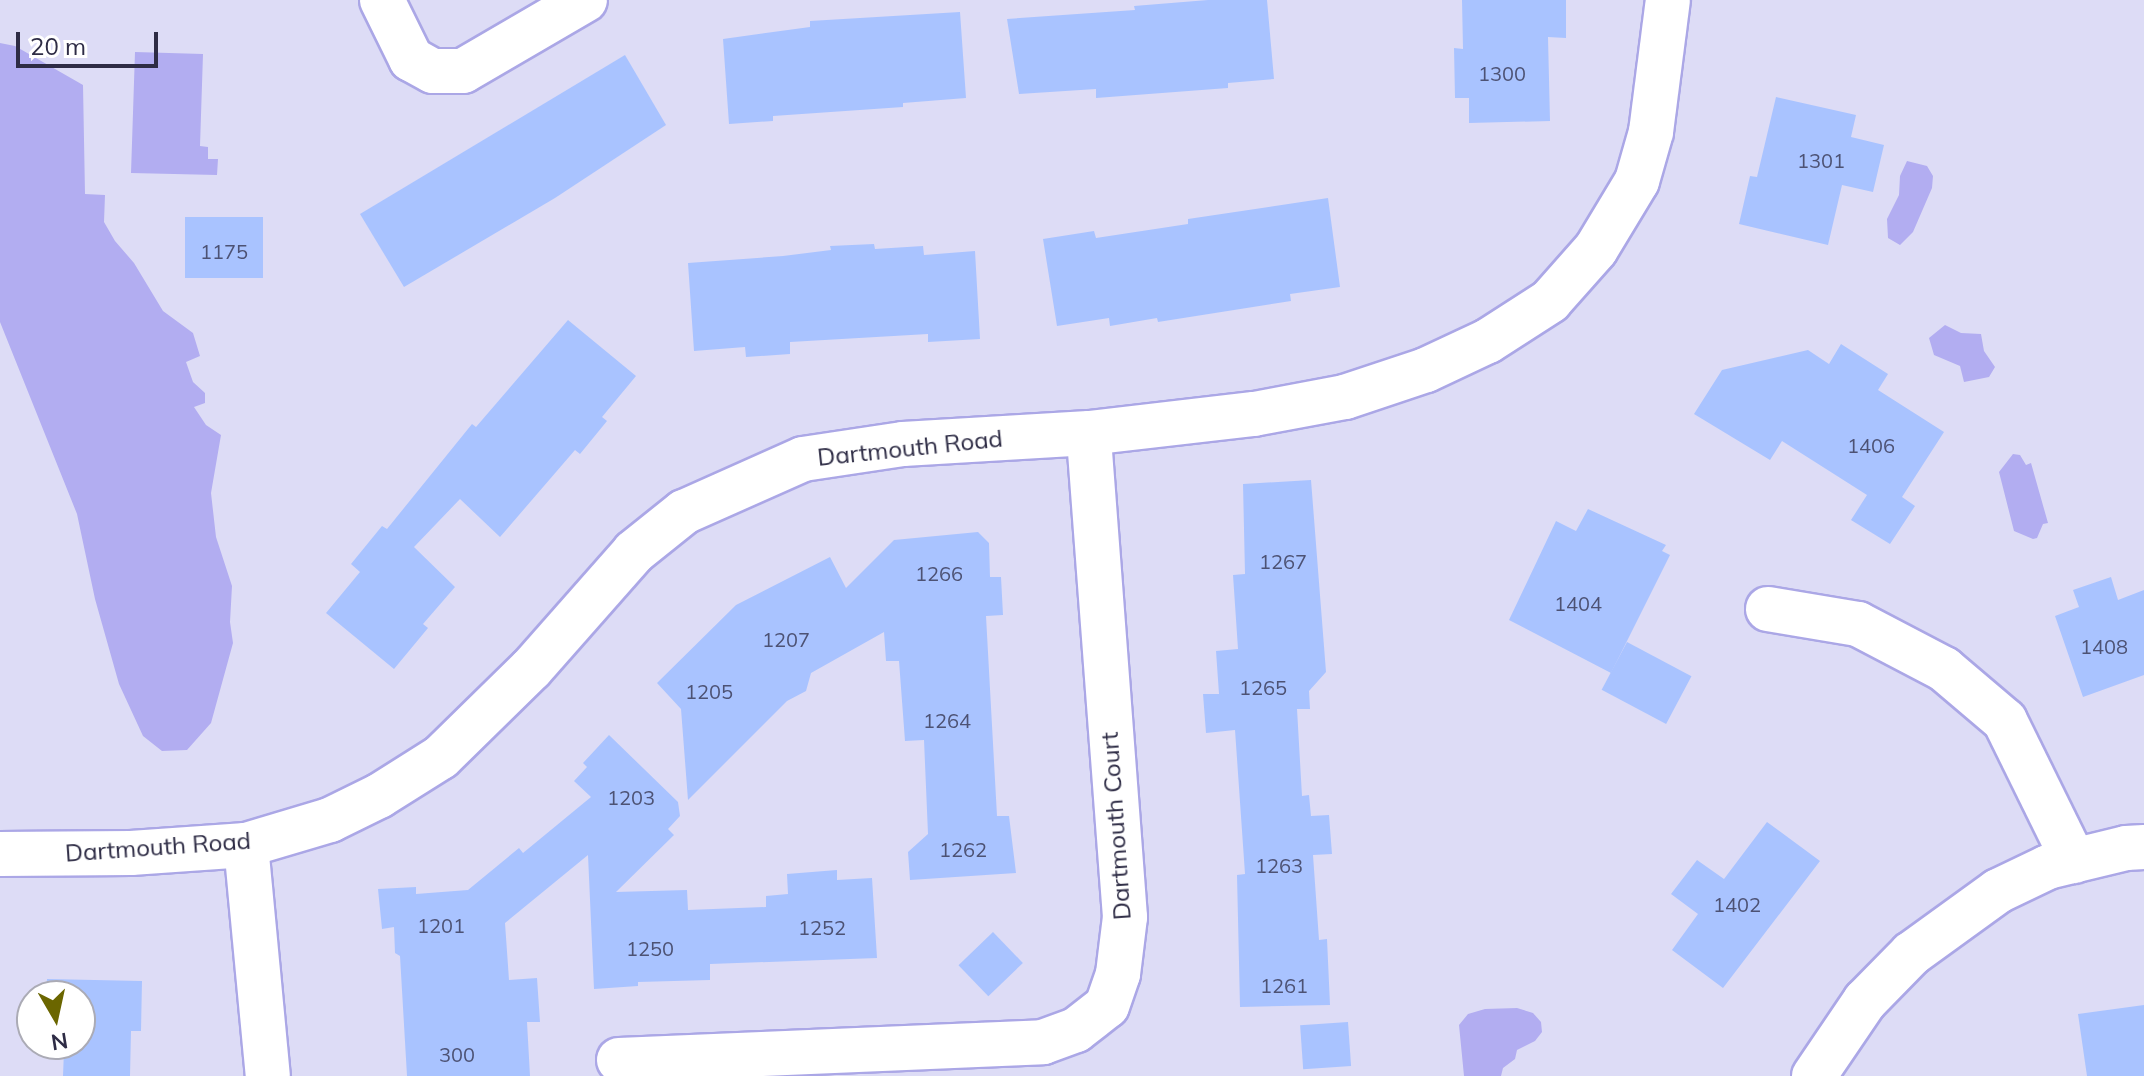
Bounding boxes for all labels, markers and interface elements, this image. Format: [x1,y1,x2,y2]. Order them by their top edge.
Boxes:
scale bar [20,16,162,66]
text: 20 m [30,31,86,61]
house number: 1300 [1478,61,1526,85]
house number: 1301 [1797,148,1845,172]
house number: 1175 [200,239,248,263]
street label: Dartmouth Road [816,424,1004,472]
house number: 1406 [1847,433,1895,457]
house number: 1267 [1259,549,1307,573]
house number: 1266 [915,561,963,585]
house number: 1404 [1554,591,1602,615]
house number: 1207 [762,627,810,651]
house number: 1408 [2080,634,2128,658]
house number: 1265 [1239,675,1287,699]
house number: 1205 [685,679,733,703]
house number: 1264 [923,708,971,732]
street label: Dartmouth Court [1095,731,1137,921]
house number: 1203 [607,785,655,809]
street label: Dartmouth Road [64,826,252,868]
house number: 1262 [939,837,987,861]
house number: 1263 [1255,853,1303,877]
house number: 1402 [1713,892,1761,916]
house number: 1201 [417,913,465,937]
house number: 1252 [798,915,846,939]
house number: 1250 [626,936,674,960]
house number: 1261 [1260,973,1308,997]
north arrow [16,980,96,1060]
text: N [49,1027,70,1057]
house number: 300 [439,1042,475,1066]

